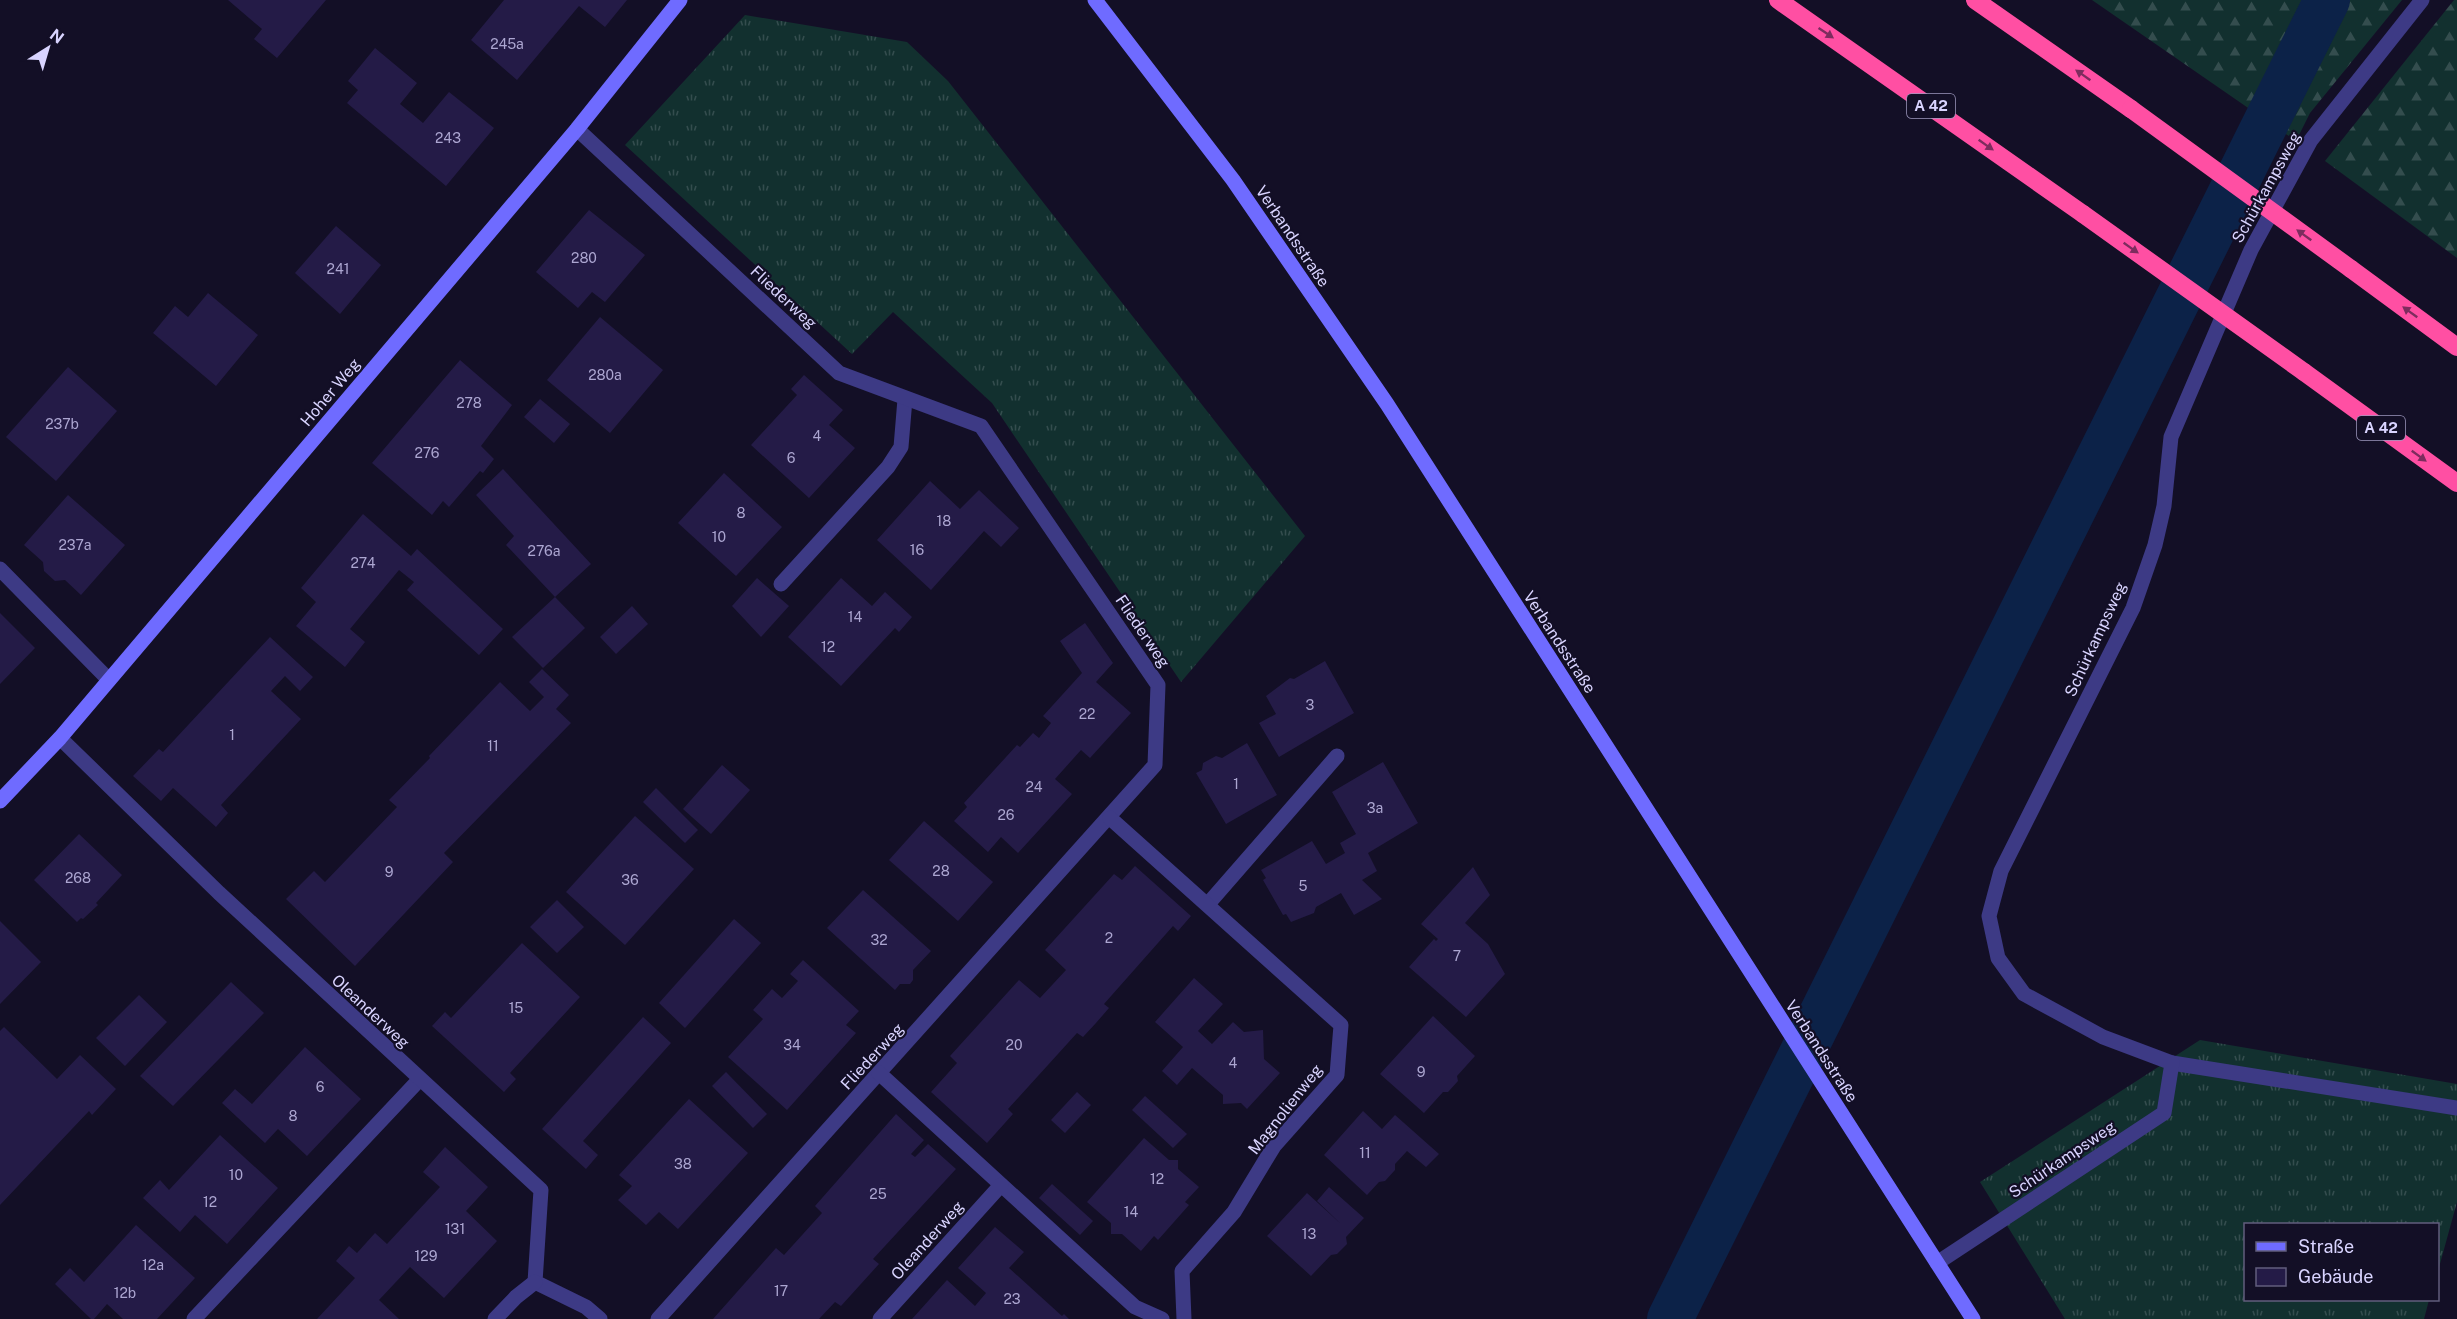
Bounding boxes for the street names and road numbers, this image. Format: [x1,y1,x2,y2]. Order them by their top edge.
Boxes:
road number: A 42 [1907,94,1955,118]
street label: Schürkampsweg [2228,128,2305,246]
street label: Verbandsstraße [1252,182,1333,290]
street label: Fliederweg [747,262,821,333]
street label: Hoher Weg [297,354,364,430]
road number: A 42 [2357,416,2405,440]
street label: Schürkampsweg [2061,579,2130,700]
street label: Verbandsstraße [1519,588,1600,697]
street label: Fliederweg [1111,591,1174,671]
street label: Oleanderweg [328,970,414,1052]
street label: Verbandsstraße [1781,997,1862,1106]
street label: Fliederweg [837,1019,908,1093]
street label: Magnolienweg [1244,1060,1327,1158]
street label: Schürkampsweg [2005,1117,2119,1202]
street label: Oleanderweg [887,1197,968,1284]

